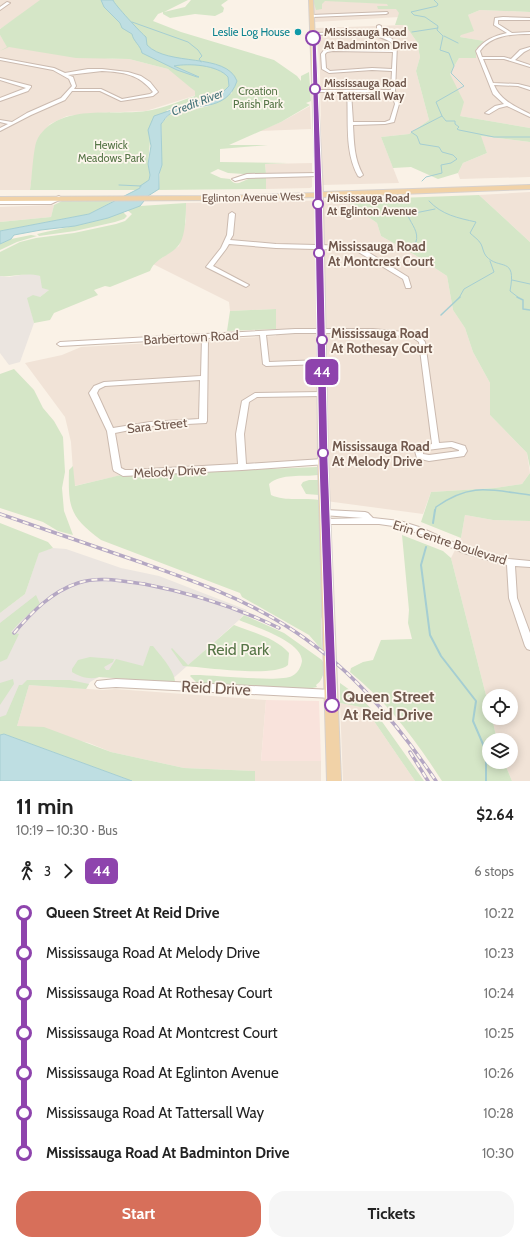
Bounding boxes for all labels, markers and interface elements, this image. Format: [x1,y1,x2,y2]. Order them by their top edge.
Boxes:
place label: Leslie Log House [212,25,290,39]
place label: Mississauga Road At Badminton Drive [324,25,418,52]
marker: Leslie Log House [293,27,303,37]
marker: Mississauga Road At Badminton Drive [305,30,321,46]
place label: Mississauga Road At Tattersall Way [324,76,407,103]
marker: Mississauga Road At Tattersall Way [309,83,321,95]
park label: Croation Parish Park [233,84,283,111]
water label: Credit River [169,85,226,119]
park label: Hewick Meadows Park [78,138,144,165]
street label: Eglinton Avenue West [202,189,304,205]
place label: Mississauga Road At Eglinton Avenue [327,191,417,218]
marker: Mississauga Road At Eglinton Avenue [312,198,324,210]
place label: Mississauga Road At Montcrest Court [328,238,434,269]
marker: Mississauga Road At Montcrest Court [313,247,325,259]
place label: Mississauga Road At Rothesay Court [331,325,433,356]
street label: Barbertown Road [143,327,239,347]
marker: Mississauga Road At Rothesay Court [316,334,328,346]
line badge: 44 [304,359,340,385]
text: 44 [313,363,331,381]
street label: Sara Street [126,414,188,436]
place label: Mississauga Road At Melody Drive [332,438,430,469]
marker: Mississauga Road At Melody Drive [317,447,329,459]
street label: Melody Drive [133,461,207,481]
street label: Erin Centre Boulevard [391,516,509,568]
park label: Reid Park [207,640,270,659]
street label: Reid Drive [181,677,251,699]
place label: Queen Street At Reid Drive [343,687,435,724]
map controls [482,689,518,769]
button: locate [482,689,518,725]
marker: Queen Street At Reid Drive [324,697,340,713]
button: layers [482,733,518,769]
text: 11 min [16,793,74,820]
text: $2.64 [476,806,514,824]
text: 10:19 – 10:30 · Bus [16,822,118,838]
icon: walk [16,860,38,882]
icon: forward [57,860,79,882]
text: 44 [93,862,110,880]
text: 3 [44,863,51,879]
text: 6 stops [474,863,514,879]
text: Queen Street At Reid Drive [46,904,219,922]
text: 10:22 [484,905,514,921]
text: Mississauga Road At Melody Drive [46,944,260,962]
text: 10:23 [484,945,514,961]
text: Mississauga Road At Rothesay Court [46,984,272,1002]
text: 10:24 [484,985,514,1001]
text: Mississauga Road At Montcrest Court [46,1024,278,1042]
text: 10:25 [484,1025,514,1041]
text: Mississauga Road At Eglinton Avenue [46,1064,279,1082]
text: 10:26 [484,1065,514,1081]
text: Mississauga Road At Tattersall Way [46,1104,264,1122]
text: 10:28 [483,1105,514,1121]
text: Mississauga Road At Badminton Drive [46,1144,289,1162]
text: 10:30 [482,1145,514,1161]
button: Start [16,1191,261,1237]
button: Tickets [269,1191,514,1237]

